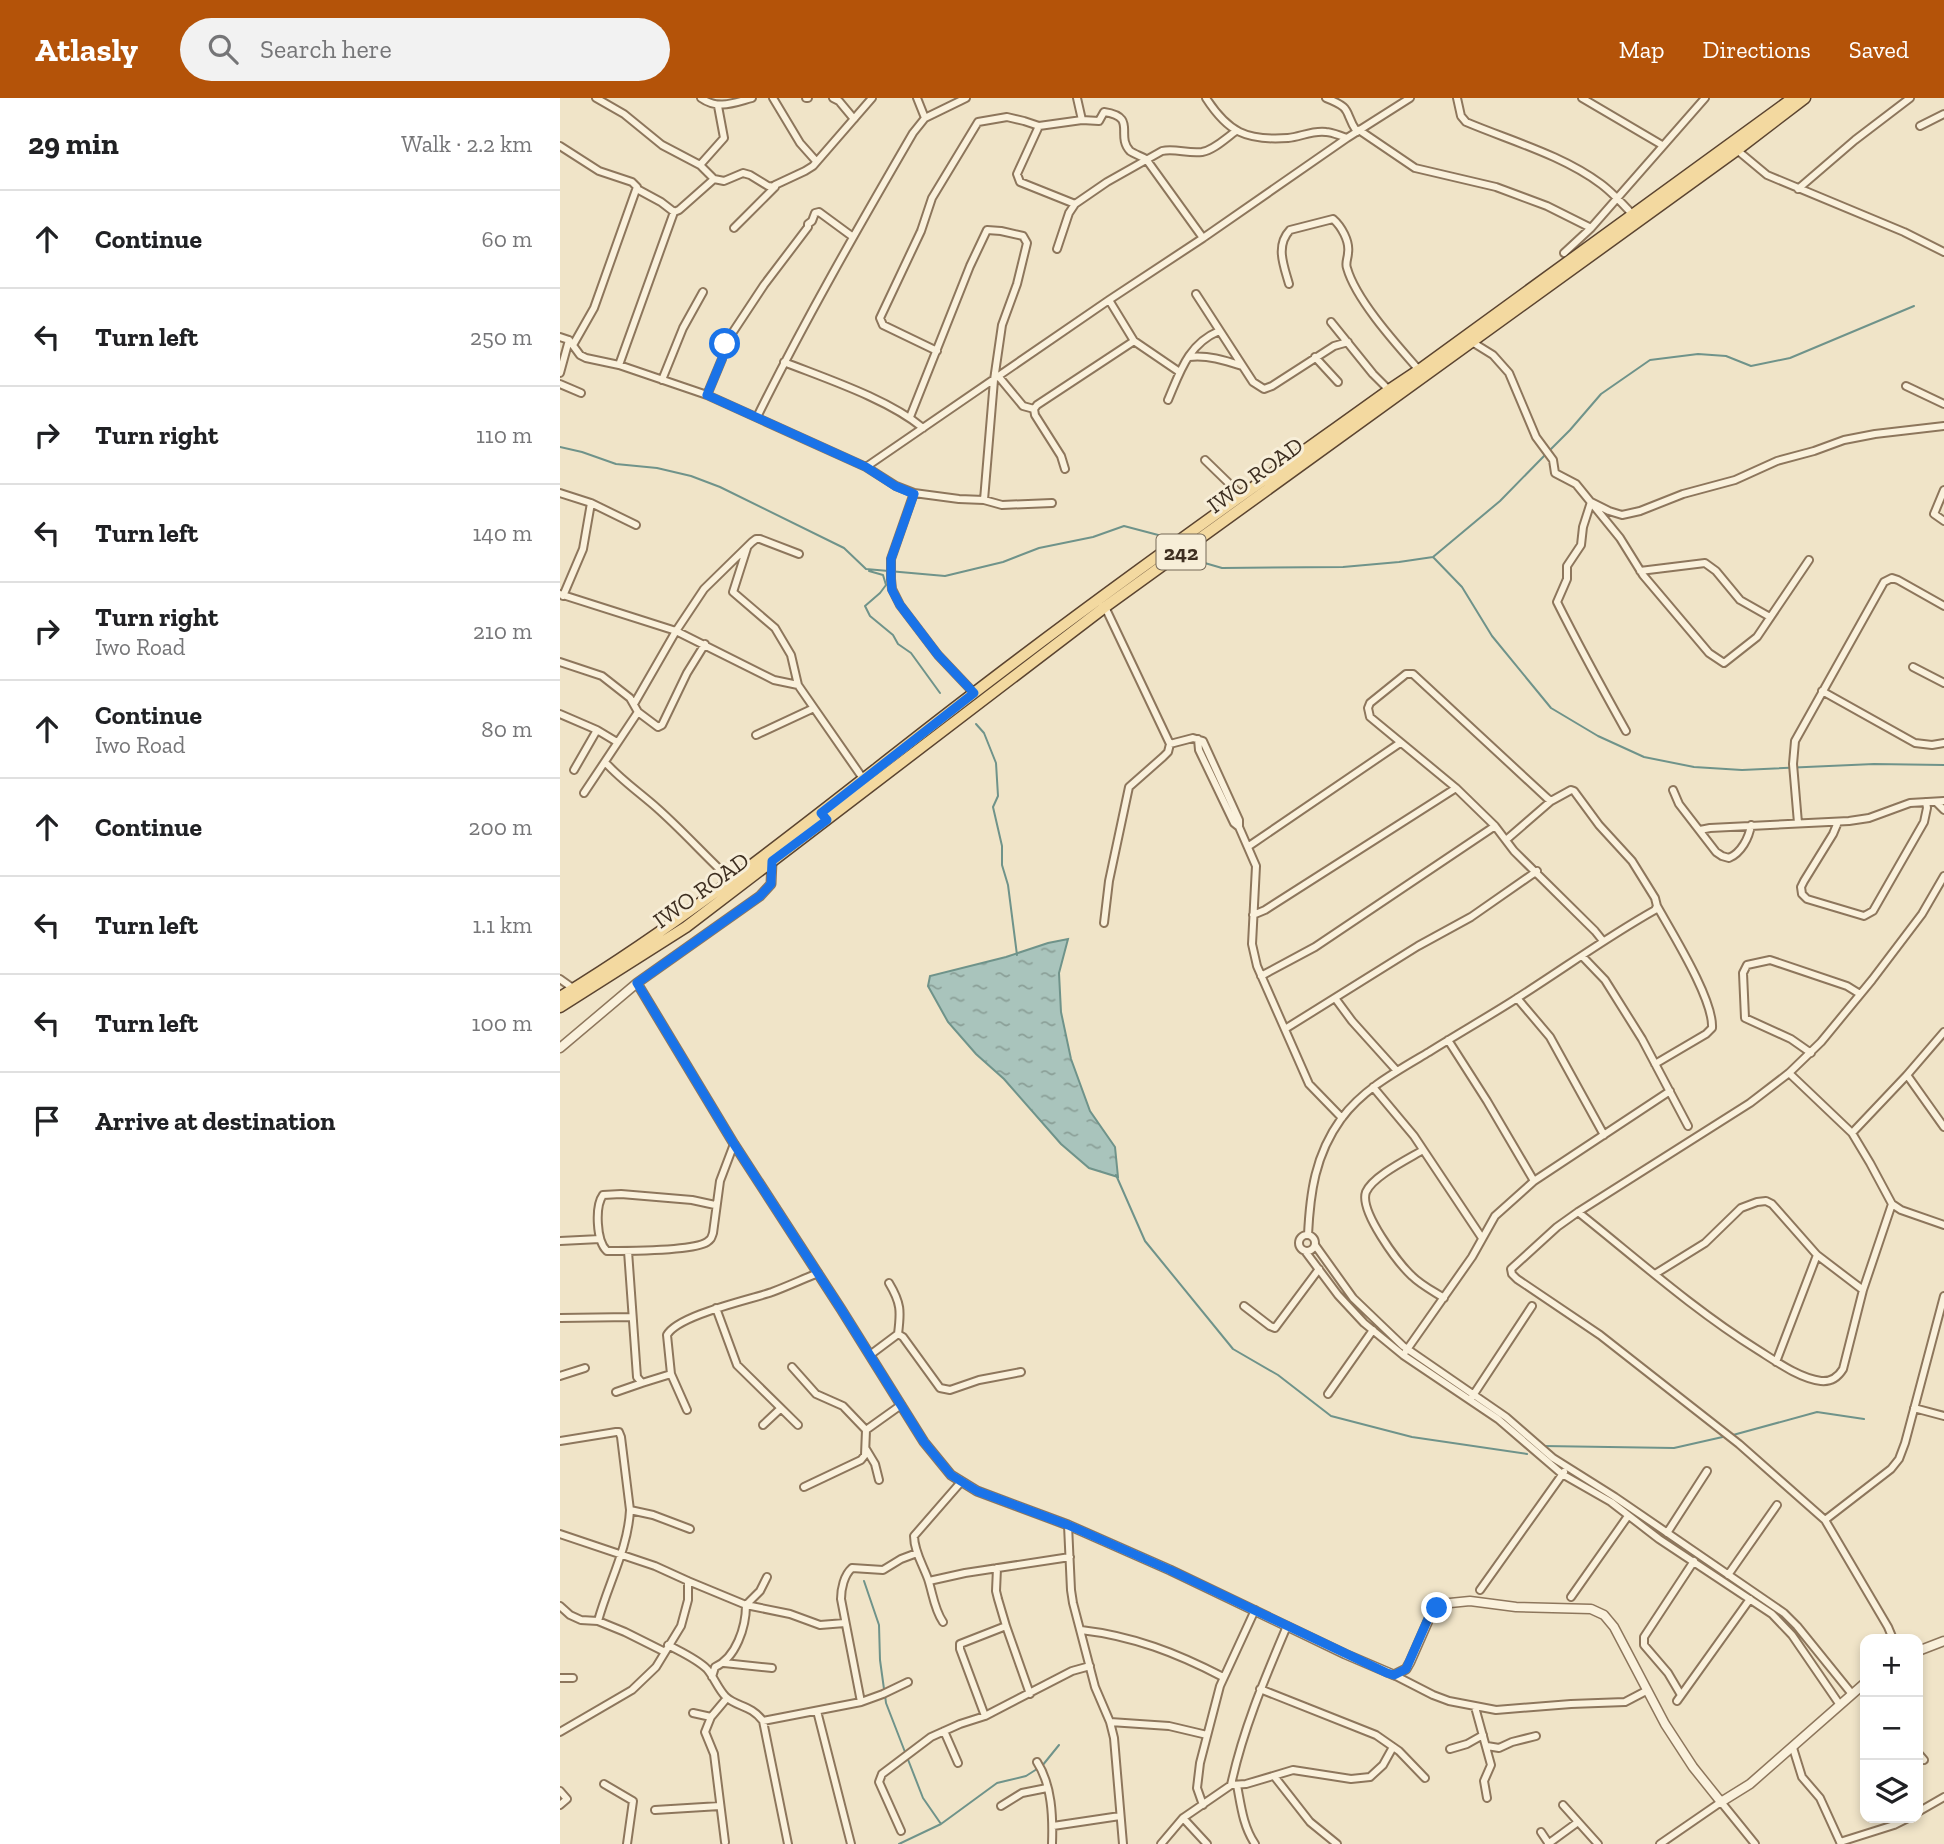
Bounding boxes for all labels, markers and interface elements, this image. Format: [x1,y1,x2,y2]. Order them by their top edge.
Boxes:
search box [180,18,670,81]
text: Atlasly [35,30,138,69]
icon: search [204,30,242,68]
text: Search here [260,33,392,65]
text: Map [1619,35,1665,64]
text: Directions [1703,35,1811,64]
text: Saved [1849,35,1909,64]
text: 29 min [28,126,119,162]
text: Walk · 2.2 km [401,130,532,158]
icon: ahead [28,220,66,258]
text: Continue [95,223,202,255]
text: 60 m [481,225,532,253]
icon: left [28,318,66,356]
text: Turn left [95,321,198,353]
text: 250 m [470,323,532,351]
route start [709,328,740,359]
icon: right [28,416,66,454]
text: Turn right [95,419,218,451]
text: 110 m [476,421,532,449]
street label: IWO ROAD [1202,431,1308,519]
icon: left [28,514,66,552]
text: Turn left [95,517,198,549]
text: 140 m [472,519,532,547]
road number: 242 [1156,534,1206,570]
text: Turn right [95,601,218,633]
icon: right [28,612,66,650]
text: 210 m [473,617,532,645]
text: Iwo Road [95,633,185,661]
text: Continue [95,699,202,731]
icon: ahead [28,710,66,748]
text: 80 m [481,715,532,743]
text: Iwo Road [95,731,185,759]
icon: ahead [28,808,66,846]
text: Continue [95,811,202,843]
text: 200 m [469,813,532,841]
street label: IWO ROAD [648,846,754,934]
icon: left [28,906,66,944]
text: Turn left [95,909,198,941]
text: 1.1 km [472,911,532,939]
icon: left [28,1004,66,1042]
text: Turn left [95,1007,198,1039]
text: 100 m [472,1009,532,1037]
icon: arrive [28,1102,66,1140]
text: Arrive at destination [95,1105,335,1137]
route end [1421,1592,1452,1623]
map controls [1860,1634,1923,1823]
button: + [1860,1634,1923,1697]
button: − [1860,1697,1923,1760]
button: layers [1860,1760,1923,1823]

